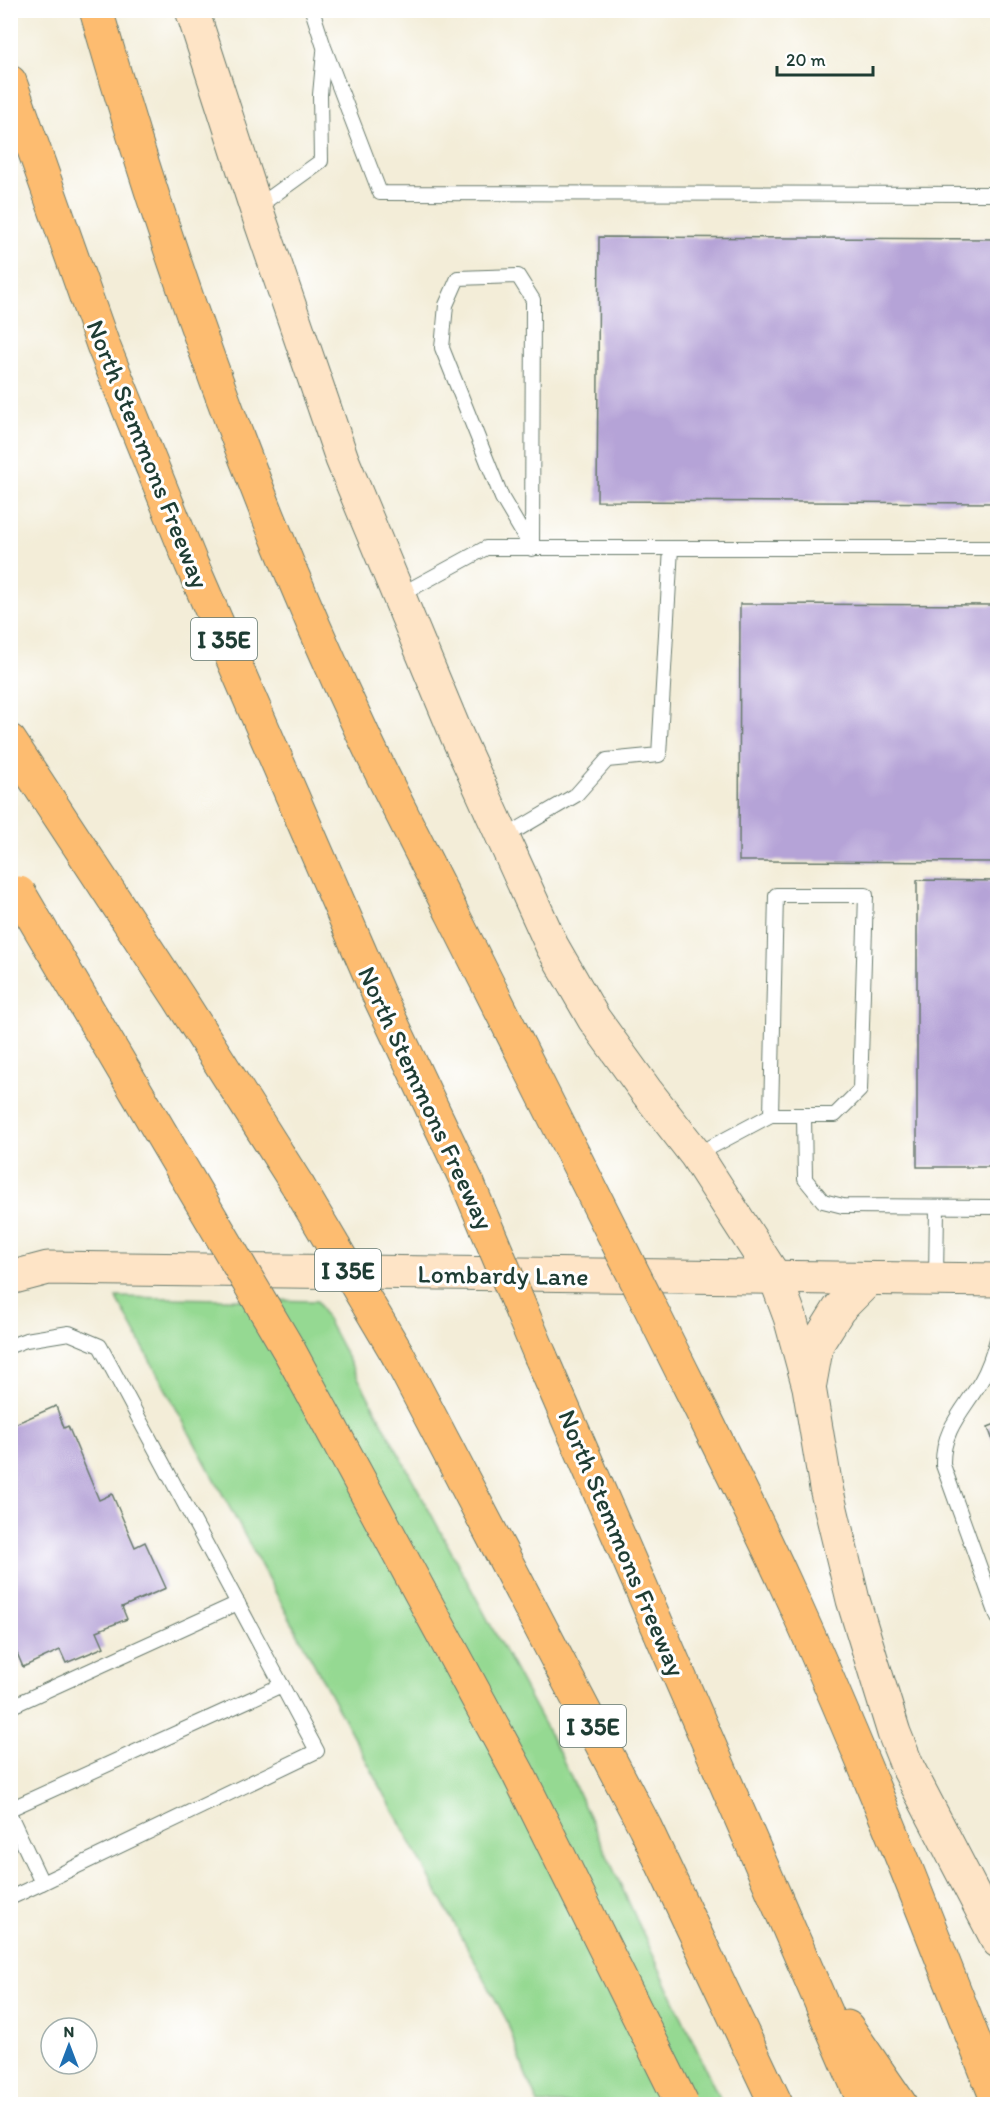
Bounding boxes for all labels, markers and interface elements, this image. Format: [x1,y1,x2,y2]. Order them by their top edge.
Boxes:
scale bar [777,39,873,77]
text: 20 m [786,49,826,71]
street label: North Stemmons Freeway [79,315,217,593]
road number: I 35E [191,618,257,660]
street label: North Stemmons Freeway [351,961,501,1235]
road number: I 35E [315,1249,381,1291]
street label: Lombardy Lane [417,1258,589,1292]
street label: North Stemmons Freeway [551,1405,693,1681]
road number: I 35E [560,1705,626,1747]
north arrow [39,2016,99,2076]
text: N [64,2022,74,2041]

